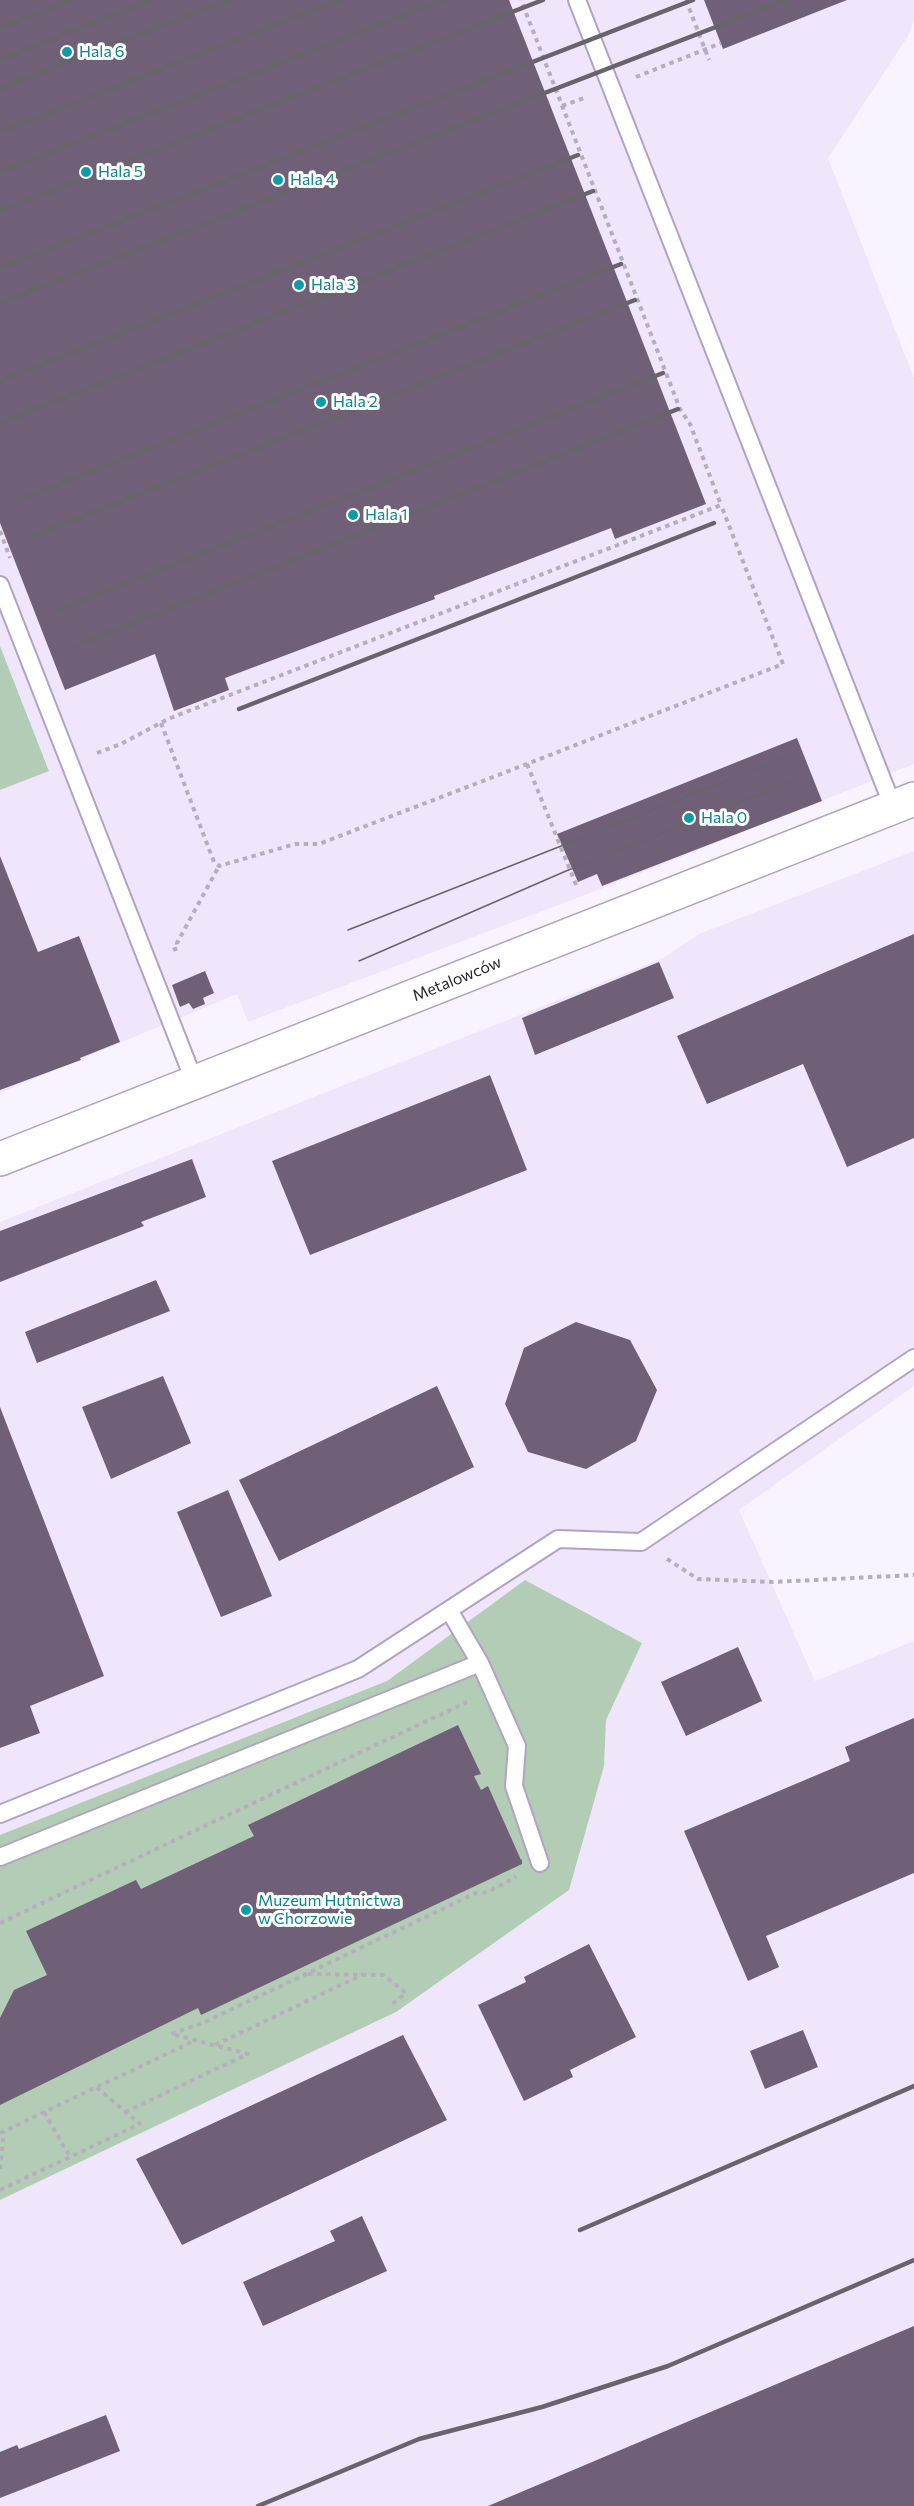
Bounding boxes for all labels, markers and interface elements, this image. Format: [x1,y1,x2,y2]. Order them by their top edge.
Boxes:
place label: Hala 6 [79,42,125,62]
marker: Hala 6 [60,45,74,59]
place label: Hala 5 [98,162,143,182]
marker: Hala 5 [79,165,93,179]
place label: Hala 4 [290,170,335,190]
marker: Hala 4 [271,173,285,187]
place label: Hala 3 [311,275,356,295]
marker: Hala 3 [292,278,306,292]
place label: Hala 2 [333,392,378,412]
marker: Hala 2 [314,395,328,409]
place label: Hala 1 [365,505,408,525]
marker: Hala 1 [346,508,360,522]
place label: Hala 0 [701,808,747,828]
marker: Hala 0 [682,811,696,825]
street label: Metalowców [410,952,504,1006]
place label: Muzeum Hutnictwa w Chorzowie [258,1891,401,1929]
marker: Muzeum Hutnictwa w Chorzowie [239,1903,253,1917]

